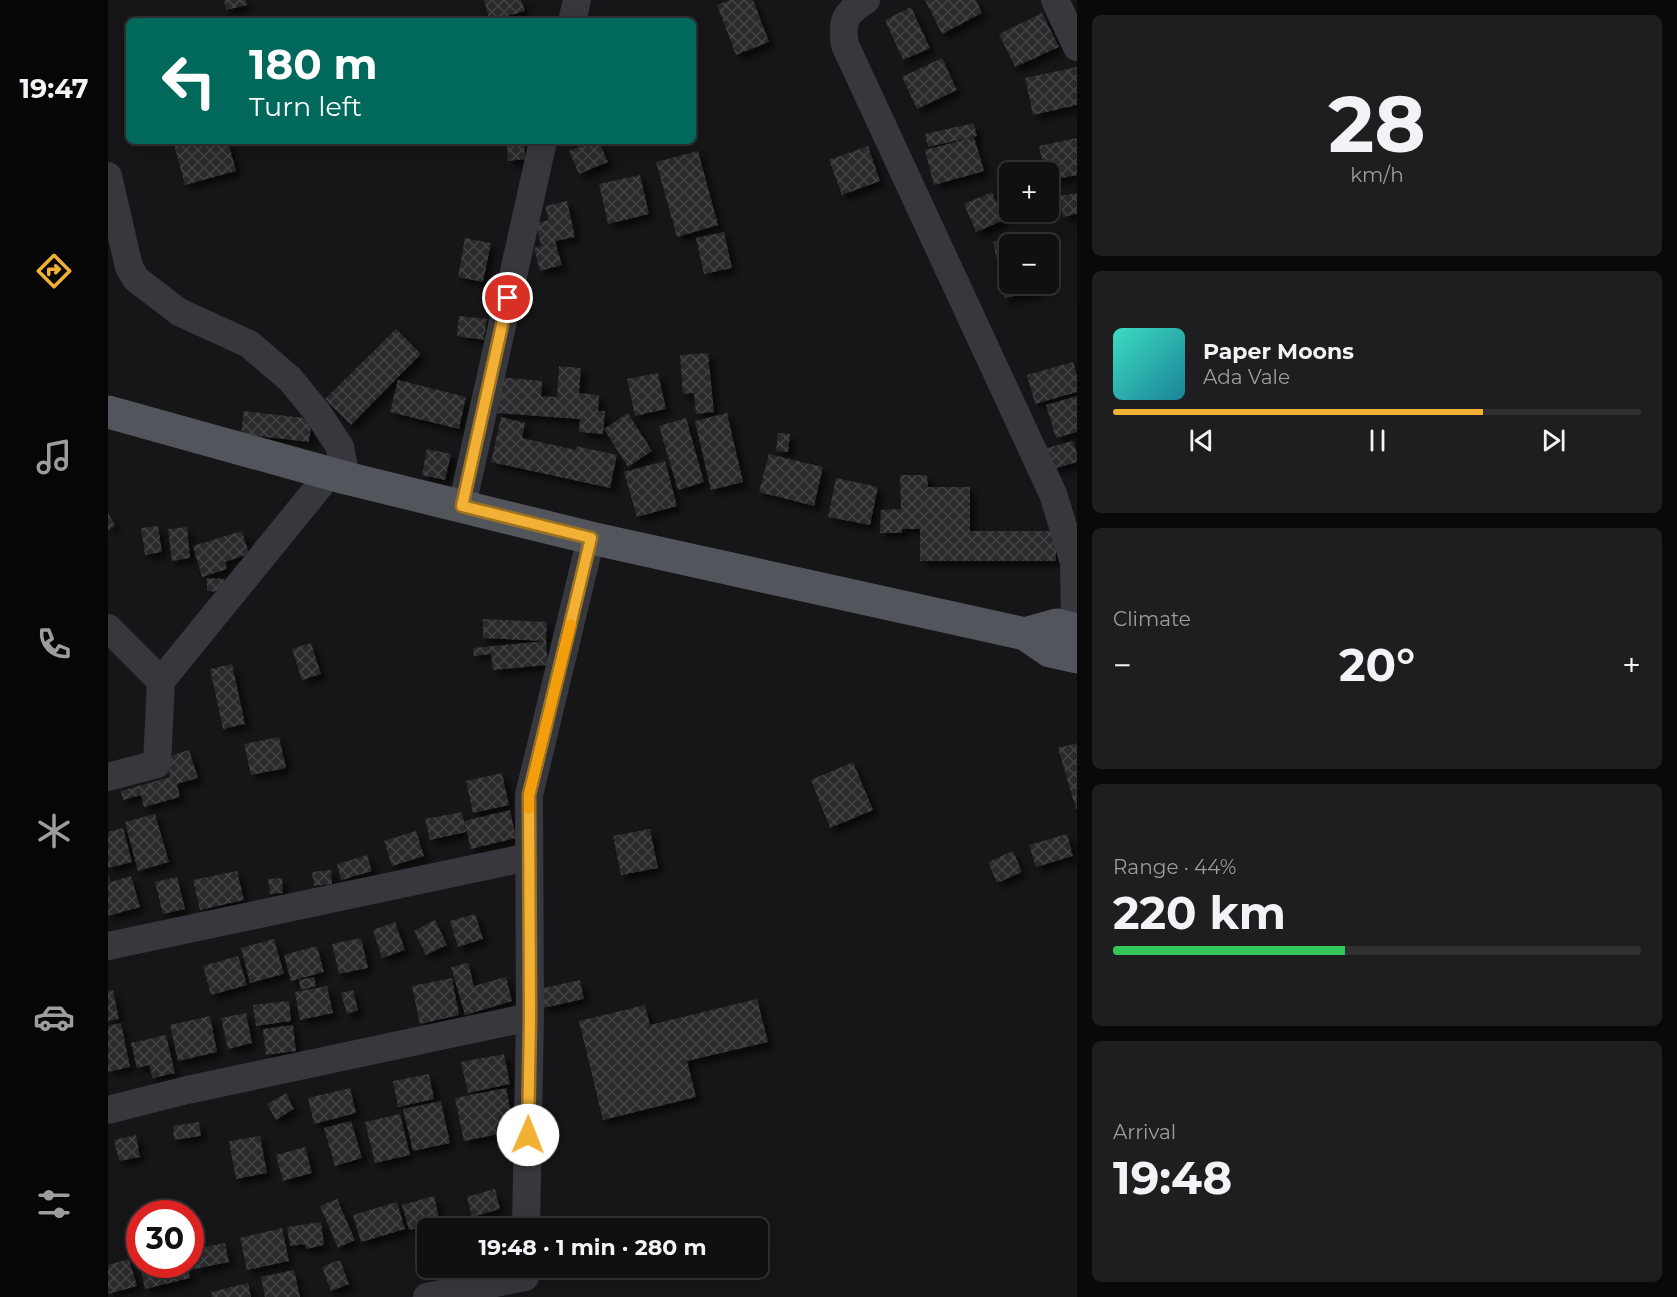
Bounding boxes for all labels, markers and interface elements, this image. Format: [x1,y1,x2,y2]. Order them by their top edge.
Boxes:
text: 180 m [249,38,378,90]
icon: left [150,42,228,120]
text: 19:47 [19,72,89,105]
text: 28 [1328,76,1426,172]
text: Turn left [249,90,362,123]
map controls [999,162,1059,294]
button: + [999,162,1059,222]
text: km/h [1350,163,1404,187]
button: − [999,234,1059,294]
icon: directions [33,250,75,292]
pin [482,272,533,323]
icon: arrive [491,281,524,314]
text: Paper Moons [1203,338,1354,365]
text: Ada Vale [1203,365,1290,389]
icon: previous [1185,424,1218,457]
icon: pause [1361,424,1394,457]
icon: next [1537,424,1570,457]
icon: music [33,436,75,478]
text: Climate [1113,607,1191,631]
icon: phone [33,623,75,665]
text: 20° [1339,637,1415,692]
text: − [1113,645,1132,685]
text: + [1622,645,1641,685]
icon: climate [33,810,75,852]
text: Range · 44% [1113,855,1236,879]
text: 220 km [1113,885,1286,940]
icon: car [33,996,75,1038]
position arrow [496,1103,560,1167]
text: Arrival [1113,1120,1176,1144]
text: 19:48 [1113,1150,1232,1205]
icon: filters [33,1183,75,1225]
speed limit sign: 30 [126,1200,204,1278]
text: 19:48 · 1 min · 280 m [479,1234,707,1261]

